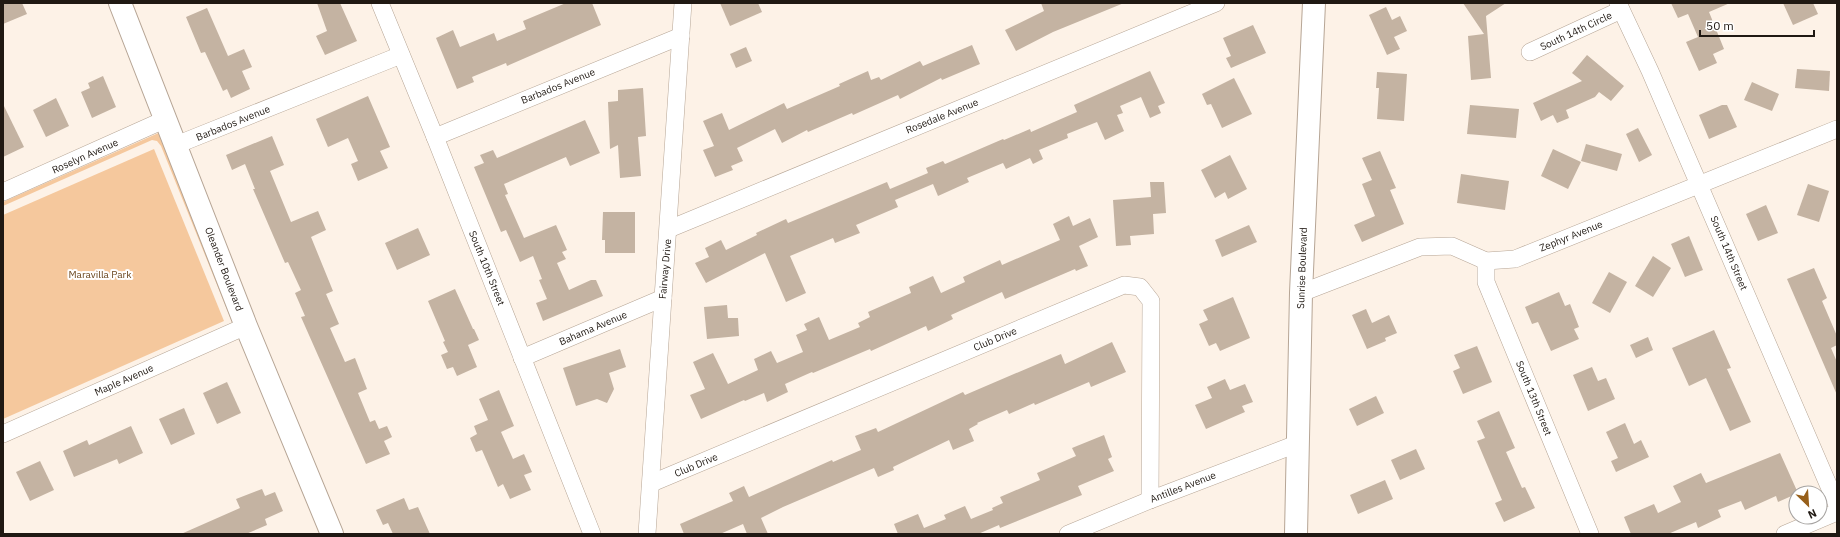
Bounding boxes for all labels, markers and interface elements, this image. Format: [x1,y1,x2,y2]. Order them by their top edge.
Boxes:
street label: South 14th Circle [1538,8,1614,53]
scale bar [1700,12,1814,38]
text: 50 m [1706,18,1734,33]
street label: Barbados Avenue [519,65,597,107]
street label: Rosedale Avenue [904,95,981,137]
street label: Barbados Avenue [194,102,272,144]
street label: Roselyn Avenue [50,135,121,176]
street label: South 14th Street [1707,214,1751,293]
street label: Zephyr Avenue [1537,217,1605,255]
street label: Oleander Boulevard [202,225,246,313]
street label: Sunrise Boulevard [1294,227,1310,309]
street label: South 10th Street [466,229,508,308]
street label: Fairway Drive [656,238,674,300]
park label: Maravilla Park [68,268,132,281]
street label: Bahama Avenue [557,308,629,348]
street label: Club Drive [971,324,1019,354]
street label: South 13th Street [1513,359,1555,438]
street label: Maple Avenue [92,361,156,399]
street label: Club Drive [672,450,720,480]
street label: Antilles Avenue [1148,468,1218,506]
north arrow [1788,485,1828,525]
text: N [1806,506,1819,522]

